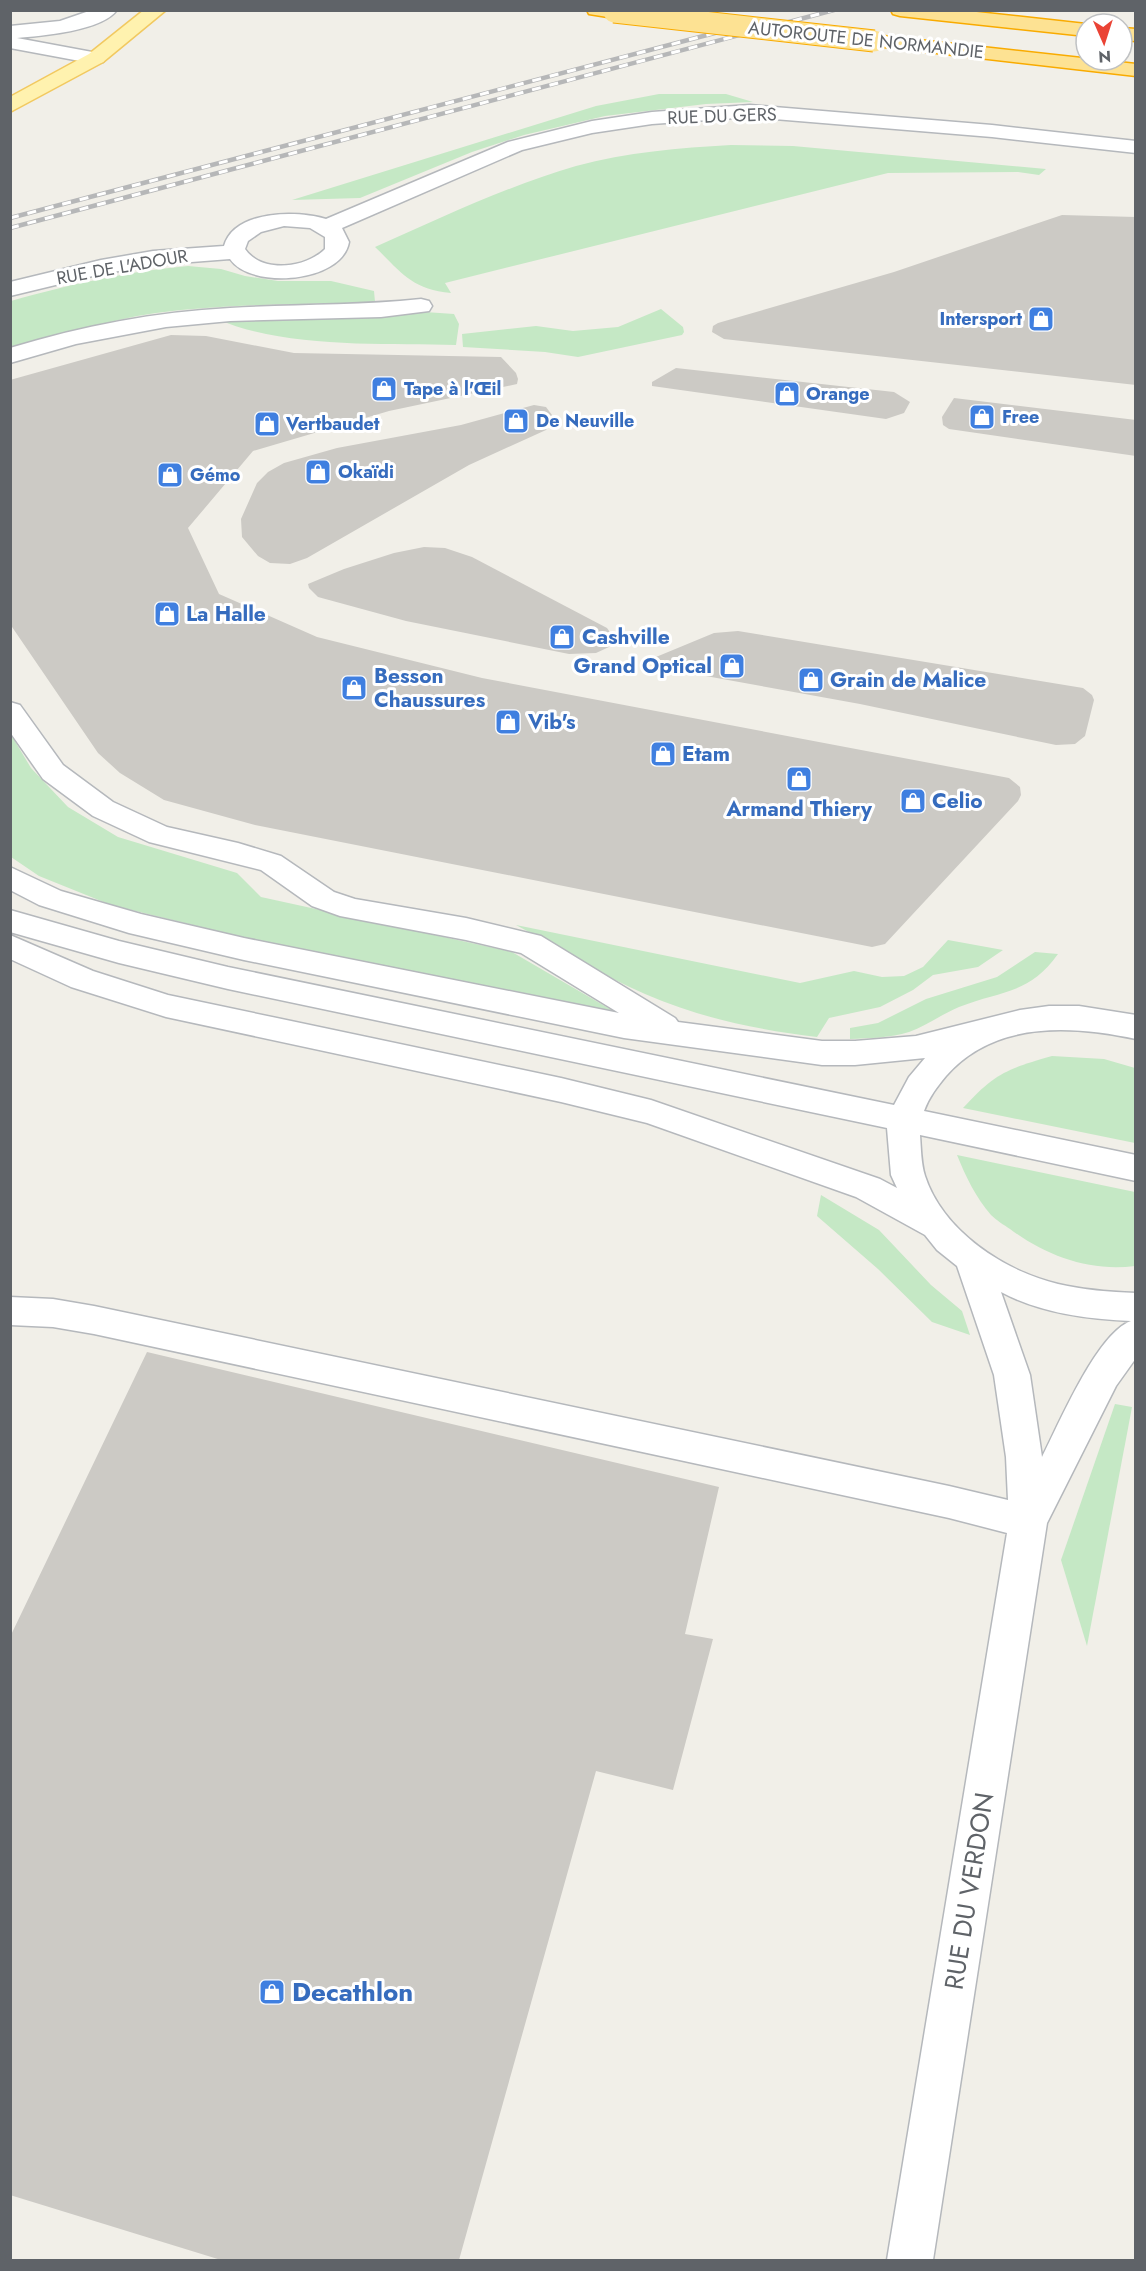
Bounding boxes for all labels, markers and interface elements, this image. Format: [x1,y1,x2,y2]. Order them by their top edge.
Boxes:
north arrow [1074,12,1134,72]
street label: AUTOROUTE DE NORMANDIE [747,15,985,65]
text: N [1098,45,1112,68]
street label: RUE DU GERS [667,101,777,131]
street label: RUE DE L'ADOUR [54,243,190,291]
shop icon: Intersport [1026,304,1056,334]
place label: Intersport [939,306,1022,332]
shop icon: Tape à l'Œil [369,374,399,404]
place label: Tape à l'Œil [404,376,501,402]
shop icon: Orange [772,379,802,409]
place label: Orange [806,381,870,407]
shop icon: Free [967,402,997,432]
place label: Free [1002,404,1039,430]
shop icon: De Neuville [501,406,531,436]
place label: De Neuville [536,408,634,434]
shop icon: Vertbaudet [252,409,282,439]
place label: Vertbaudet [285,411,380,437]
shop icon: Okaïdi [303,457,333,487]
place label: Okaïdi [338,459,394,485]
shop icon: Gémo [155,460,185,490]
place label: Gémo [190,462,241,488]
shop icon: La Halle [152,599,182,629]
place label: La Halle [186,599,266,629]
shop icon: Cashville [547,622,577,652]
place label: Cashville [582,622,670,652]
place label: Grand Optical [574,651,712,681]
shop icon: Grand Optical [717,651,747,681]
place label: Besson Chaussures [374,661,486,715]
shop icon: Grain de Malice [796,665,826,695]
place label: Grain de Malice [830,665,986,695]
shop icon: Besson Chaussures [339,673,369,703]
shop icon: Vib's [493,707,523,737]
place label: Vib's [527,707,576,737]
shop icon: Etam [648,739,678,769]
place label: Etam [682,739,730,769]
shop icon: Armand Thiery [784,764,814,794]
shop icon: Celio [898,786,928,816]
place label: Celio [932,786,983,816]
place label: Armand Thiery [725,794,873,824]
street label: RUE DU VERDON [935,1790,1003,1992]
place label: Decathlon [292,1973,413,2011]
shop icon: Decathlon [257,1977,287,2007]

